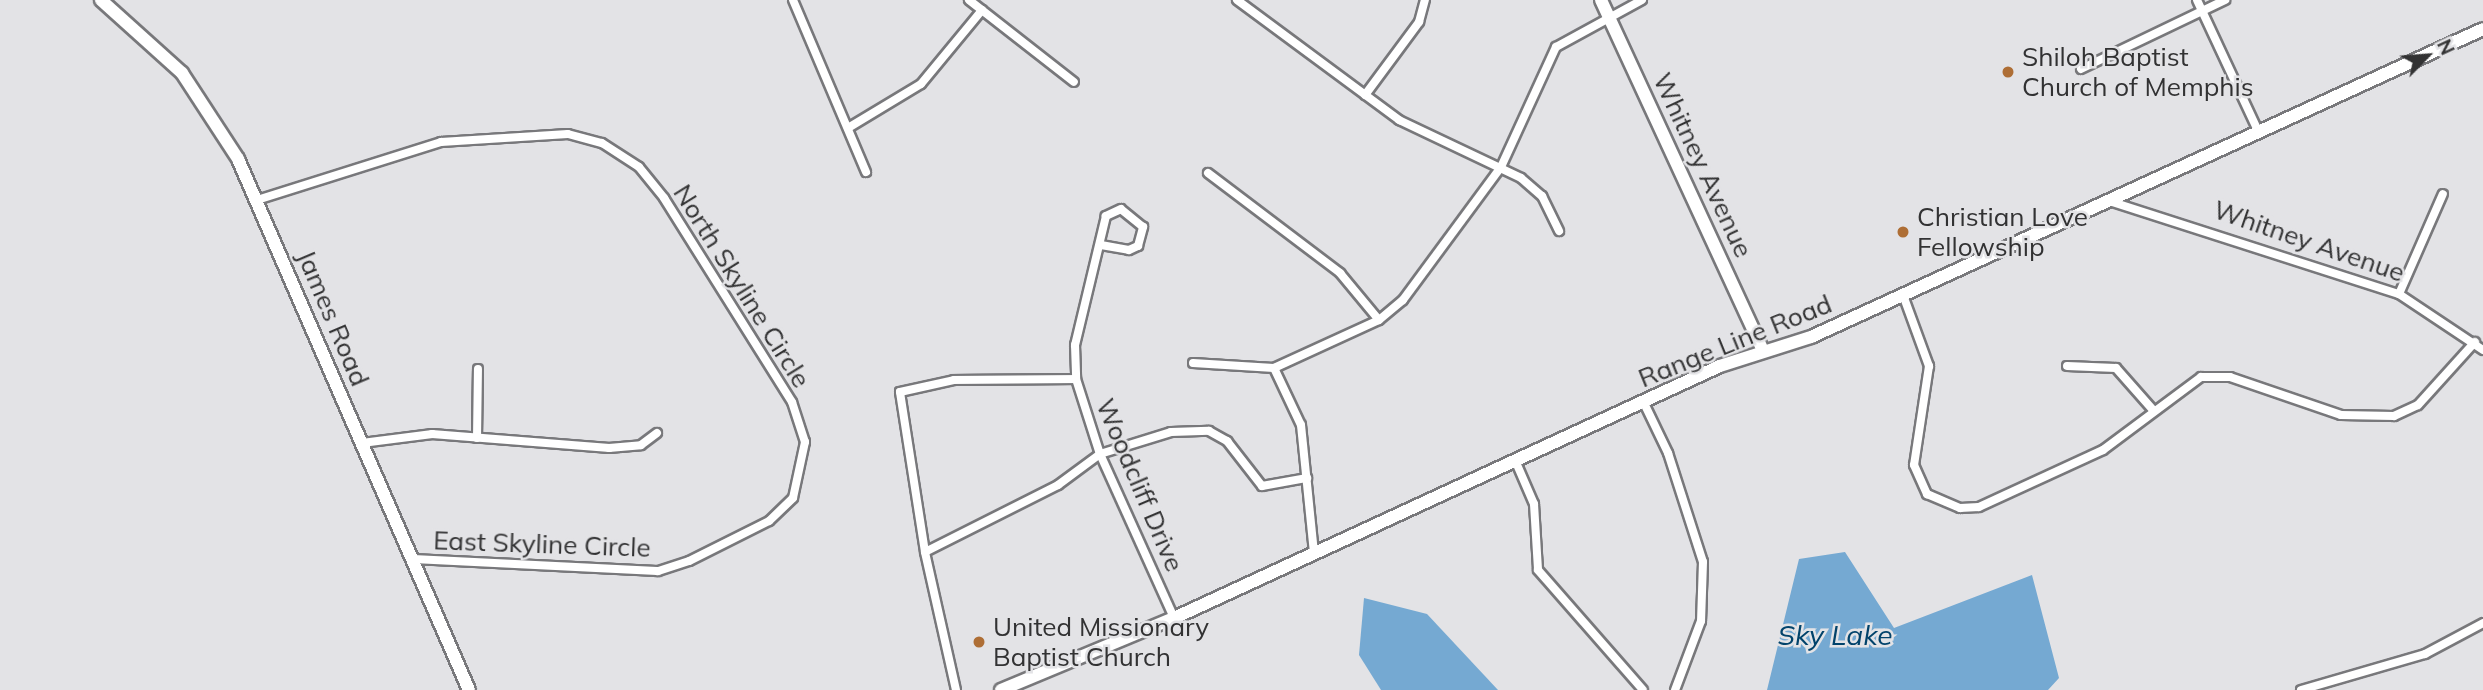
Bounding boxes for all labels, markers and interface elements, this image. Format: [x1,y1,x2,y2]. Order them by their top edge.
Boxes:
north arrow [2392,21,2462,91]
text: N [2432,36,2460,59]
place label: Shiloh Baptist Church of Memphis [2022,41,2254,102]
marker: Shiloh Baptist Church of Memphis [2000,64,2016,80]
street label: Whitney Avenue [1647,68,1759,262]
street label: North Skyline Circle [667,179,817,393]
street label: Whitney Avenue [2209,194,2409,288]
place label: Christian Love Fellowship [1917,201,2088,262]
marker: Christian Love Fellowship [1895,224,1911,240]
street label: James Road [290,245,376,391]
street label: Range Line Road [1634,288,1836,394]
street label: Woodcliff Drive [1090,394,1190,576]
street label: East Skyline Circle [433,525,651,563]
place label: United Missionary Baptist Church [993,611,1209,672]
water label: Sky Lake [1778,618,1892,652]
marker: United Missionary Baptist Church [971,634,987,650]

